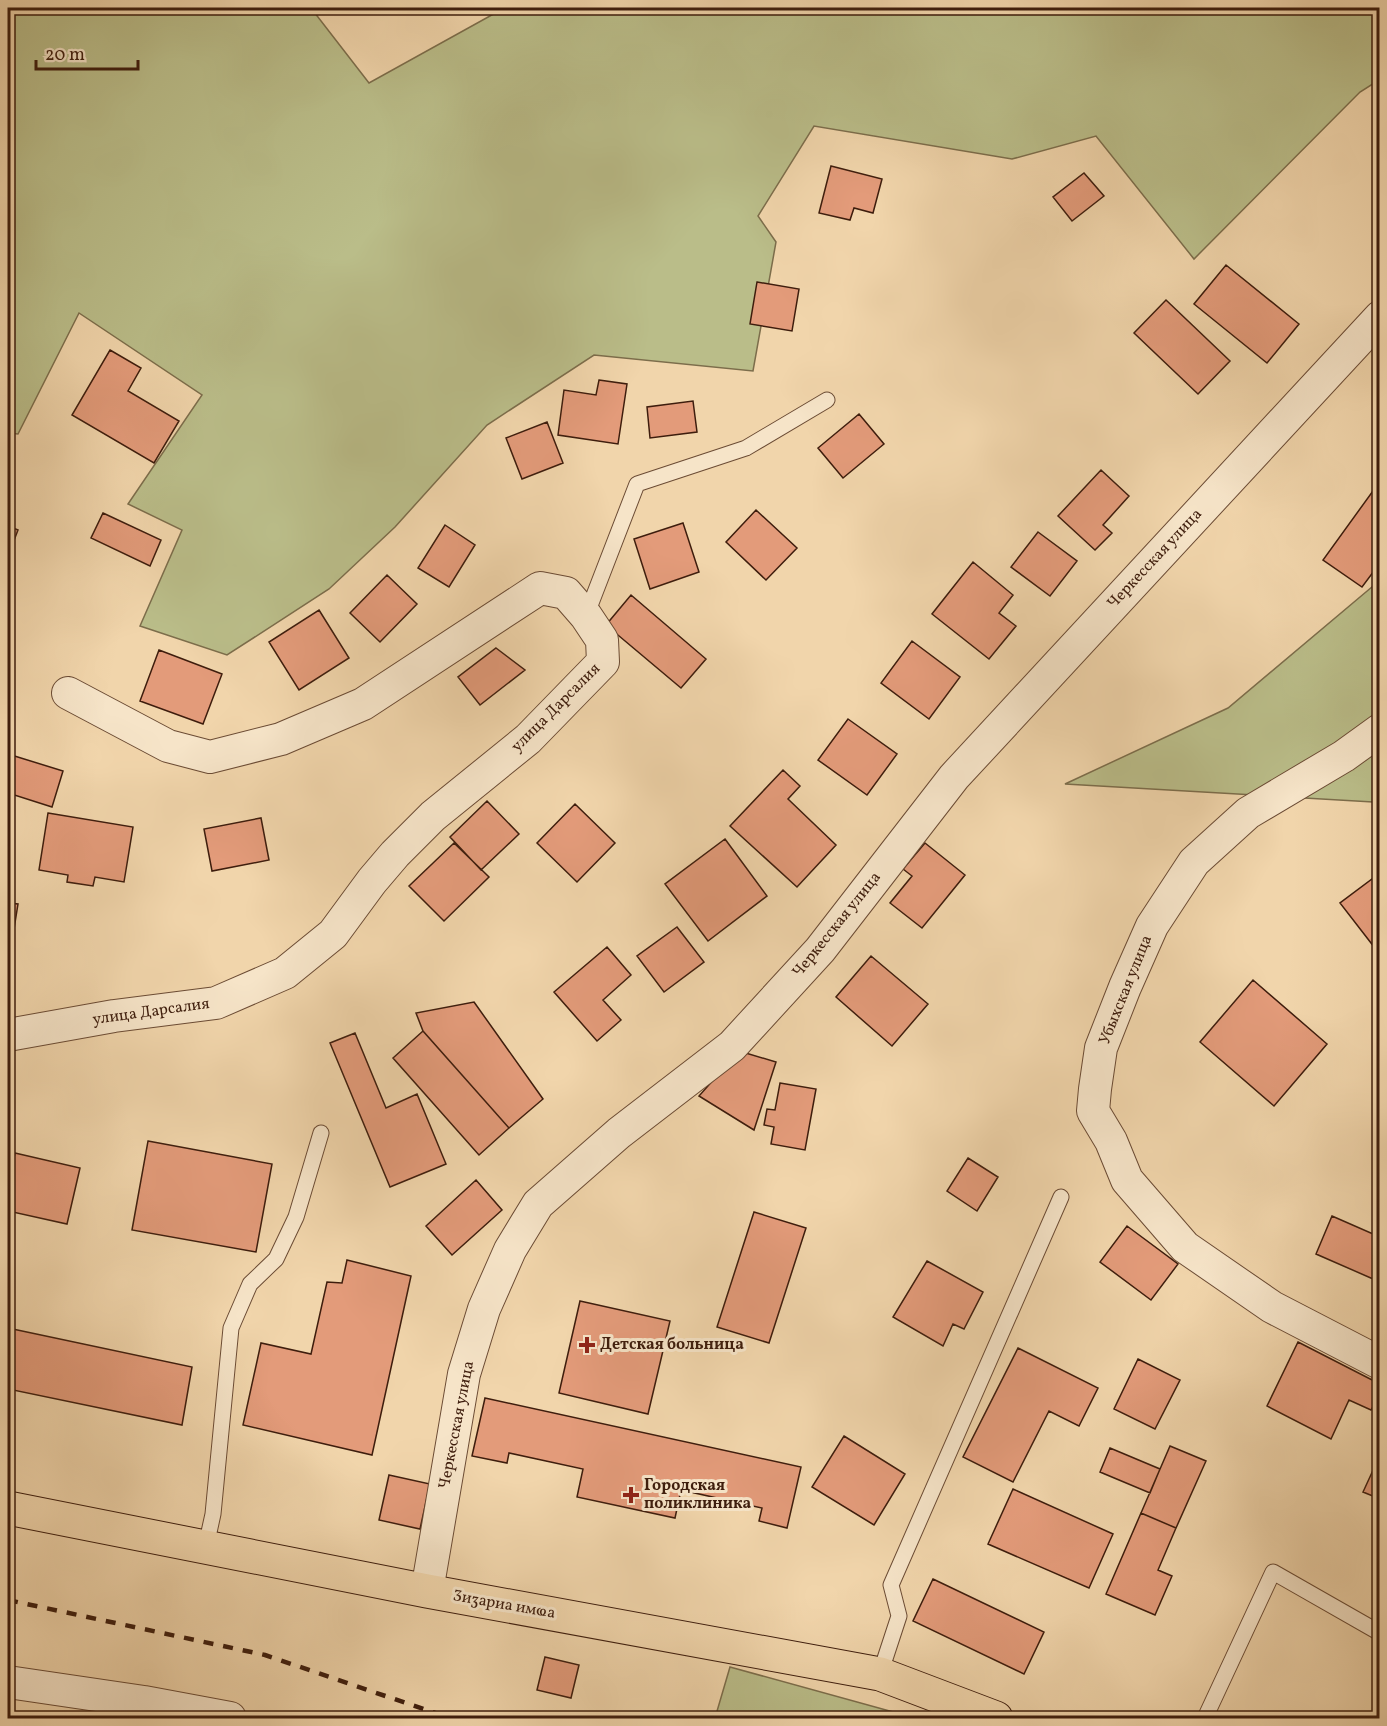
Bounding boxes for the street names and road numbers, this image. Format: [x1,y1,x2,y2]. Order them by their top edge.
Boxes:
street label: Черкесская улица [1103,504,1207,614]
street label: улица Дарсалия [507,659,605,757]
street label: Черкесская улица [787,867,887,983]
street label: Убыхская улица [1094,932,1158,1048]
street label: улица Дарсалия [91,993,211,1031]
street label: Черкесская улица [434,1359,480,1491]
street label: Ӡиӡариа имҩа [451,1585,557,1625]

